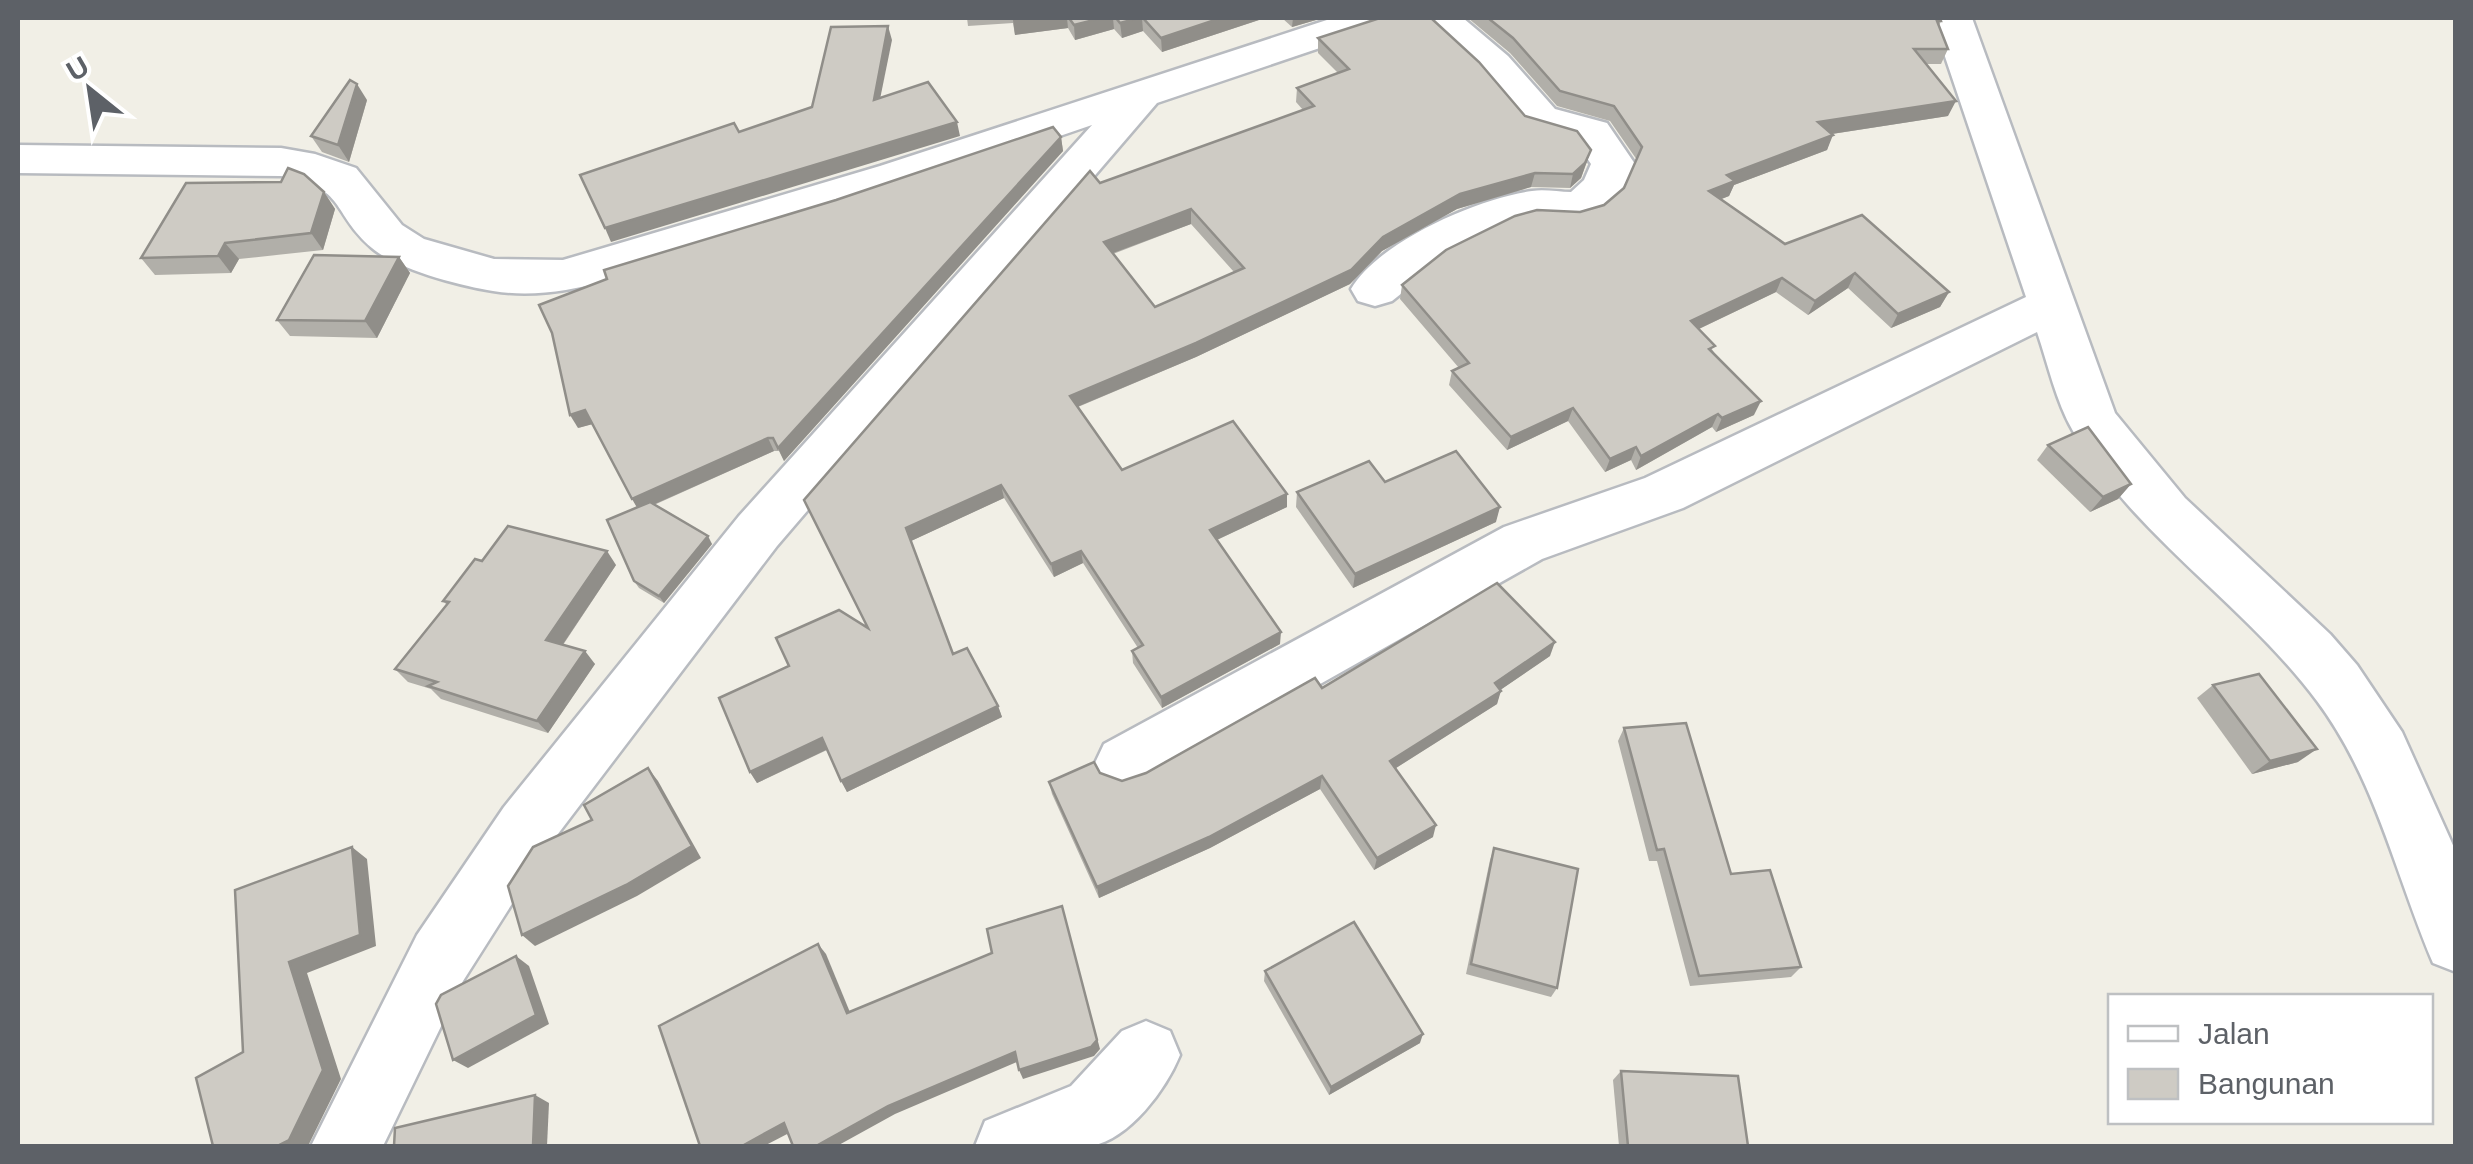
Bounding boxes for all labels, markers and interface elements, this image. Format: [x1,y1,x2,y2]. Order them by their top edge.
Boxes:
north arrow [40,40,140,140]
text: U [61,50,94,87]
legend [2108,994,2433,1124]
text: Jalan [2198,1017,2270,1050]
text: Bangunan [2198,1067,2335,1100]

